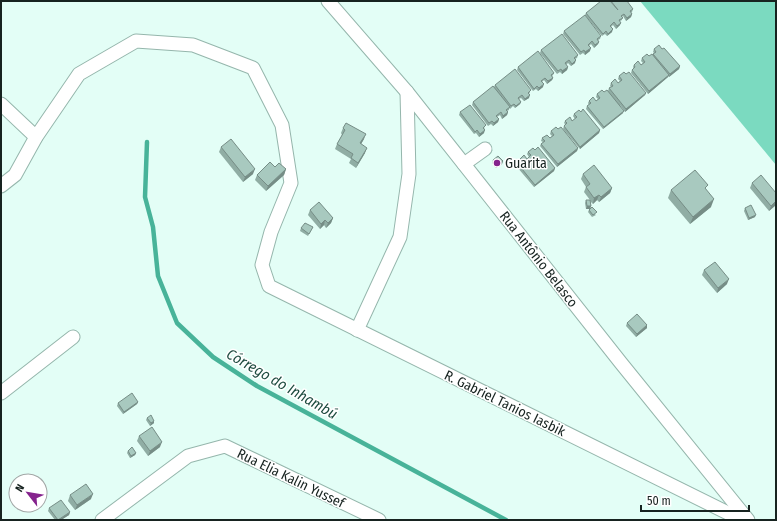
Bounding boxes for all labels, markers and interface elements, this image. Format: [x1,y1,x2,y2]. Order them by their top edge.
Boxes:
place label: Guarita [505,155,547,172]
marker: Guarita [492,158,502,168]
street label: Rua Antônio Belasco [496,208,581,311]
water label: Córrego do Inhambú [223,345,341,423]
street label: R. Gabriel Tanios Iasbik [441,367,569,440]
street label: Rua Elia Kalin Yussef [234,445,349,513]
north arrow [8,473,48,513]
text: N [13,482,27,494]
scale bar [641,487,749,513]
text: 50 m [647,494,671,508]

